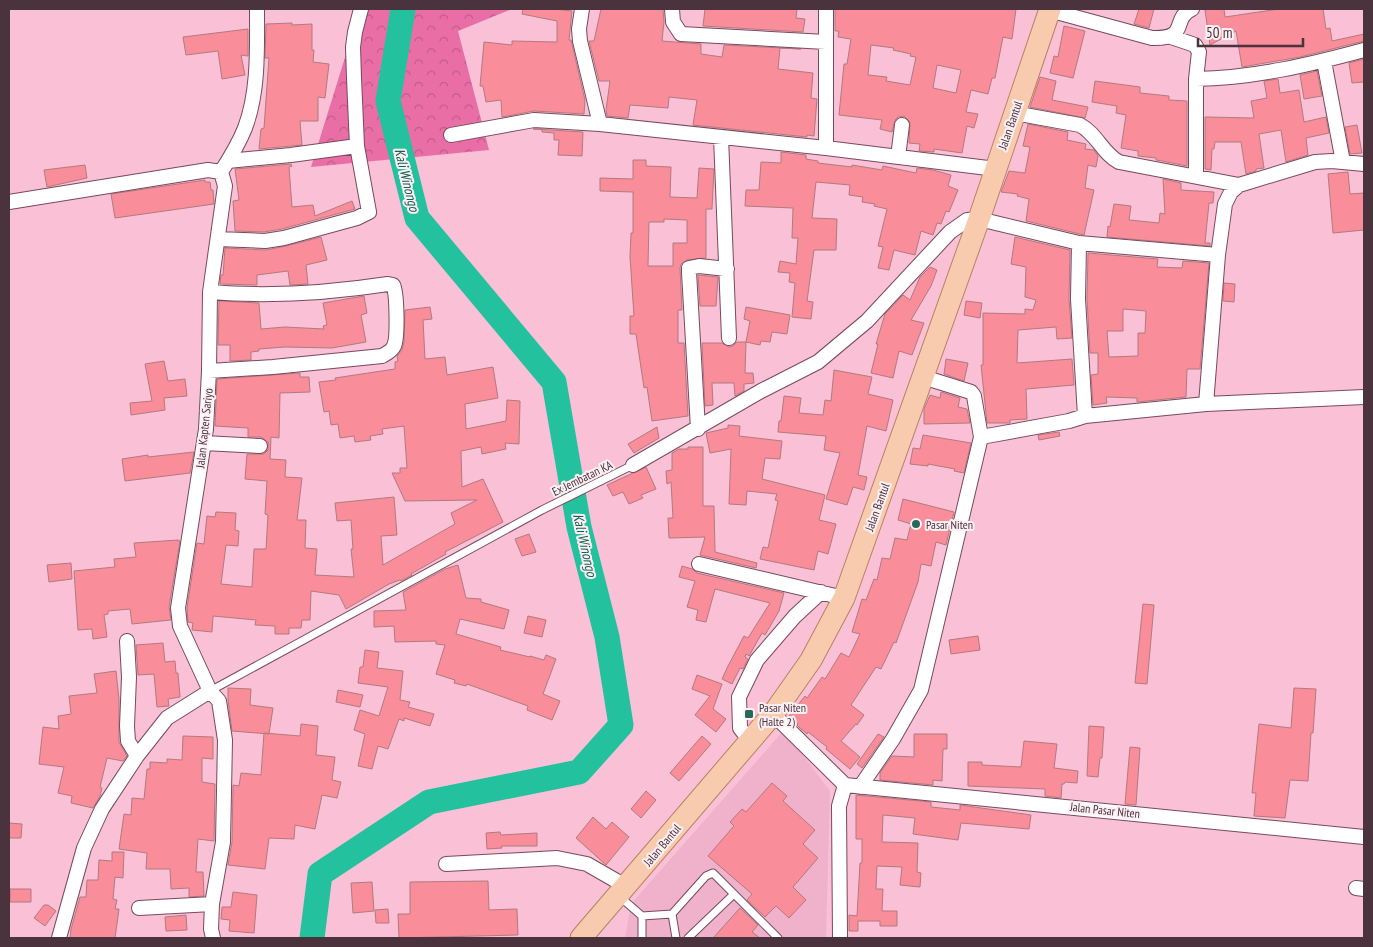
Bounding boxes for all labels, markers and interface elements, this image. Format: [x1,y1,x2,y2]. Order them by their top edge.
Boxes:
scale bar [1198,15,1303,47]
text: 50 m [1206,23,1232,42]
street label: Jalan Bantul [994,99,1025,152]
water label: Kali Winongo [391,147,424,214]
street label: Jalan Kapten Sariyo [192,387,216,470]
street label: Ex Jembatan KA [549,457,615,499]
street label: Jalan Bantul [861,481,893,534]
water label: Kali Winongo [569,512,601,579]
place label: Pasar Niten [926,517,973,532]
marker: Pasar Niten [910,518,922,530]
place label: Pasar Niten (Halte 2) [759,700,806,729]
marker: Pasar Niten (Halte 2) [743,708,755,720]
street label: Jalan Pasar Niten [1068,799,1141,821]
street label: Jalan Bantul [640,821,684,870]

